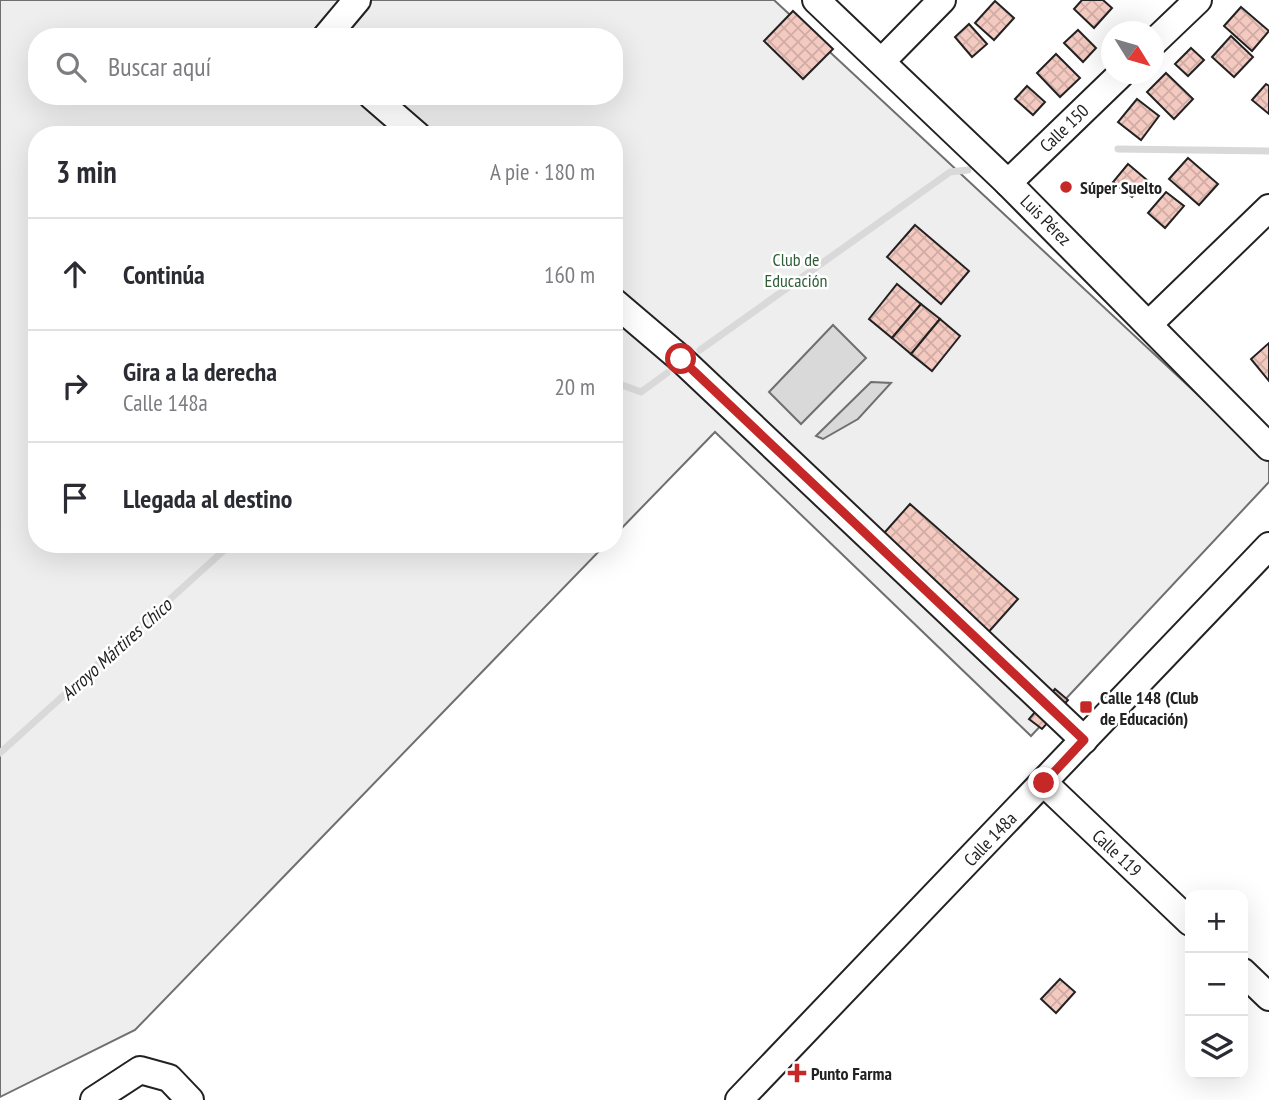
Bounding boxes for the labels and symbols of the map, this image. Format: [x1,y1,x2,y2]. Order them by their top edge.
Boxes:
north arrow [1101,21,1164,84]
street label: Calle 150 [1035,99,1093,157]
place label: Súper Suelto [1080,176,1162,199]
marker: Súper Suelto [1058,179,1074,195]
street label: Luis Pérez [1016,190,1076,250]
park label: Club de Educación [765,248,827,292]
route start [665,343,696,374]
water label: Arroyo Mártires Chico [56,592,178,705]
place label: Calle 148 (Club de Educación) [1100,686,1199,730]
marker: Calle 148 (Club de Educación) [1078,699,1094,715]
route end [1028,767,1059,798]
street label: Calle 148a [959,807,1021,871]
street label: Calle 119 [1088,824,1146,882]
place label: Punto Farma [811,1062,892,1085]
marker: Punto Farma [789,1065,805,1081]

